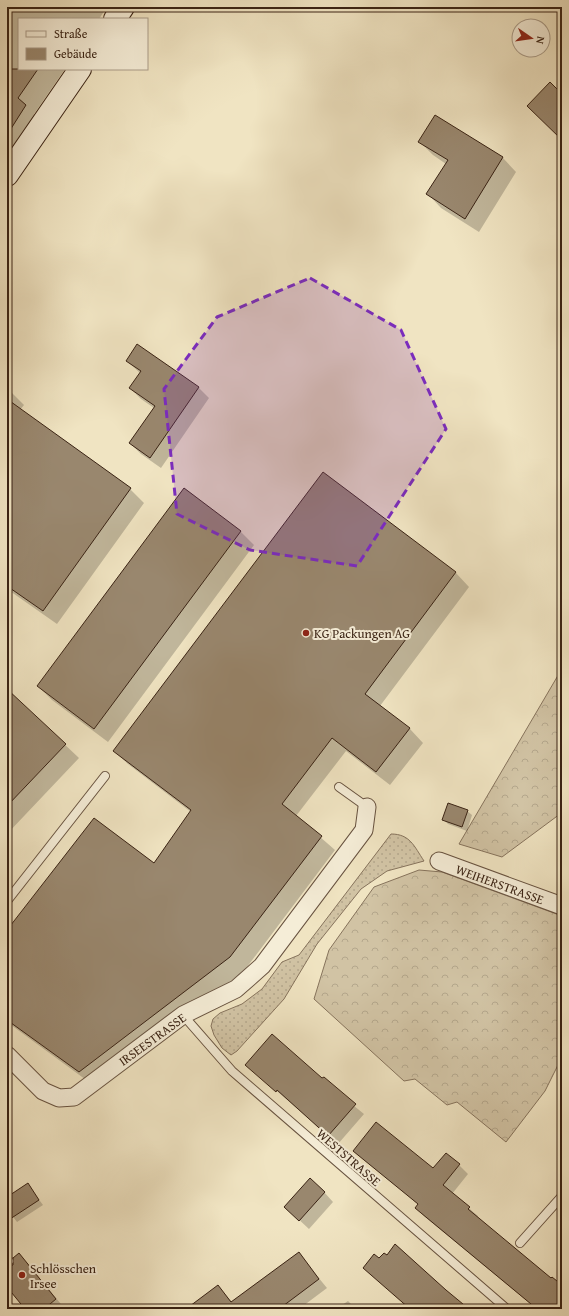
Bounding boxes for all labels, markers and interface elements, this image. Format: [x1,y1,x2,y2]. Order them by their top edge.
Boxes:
legend [18,18,148,70]
north arrow [511,18,551,58]
text: Straße [54,25,88,42]
text: N [532,35,549,46]
text: Gebäude [54,45,97,62]
place label: KG Packungen AG [314,624,410,643]
marker: KG Packungen AG [301,628,311,638]
street label: WEIHERSTRASSE [453,860,547,909]
street label: IRSEESTRASSE [115,1008,190,1070]
street label: WESTSTRASSE [312,1124,385,1191]
place label: Schlösschen Irsee [30,1259,97,1293]
marker: Schlösschen Irsee [17,1270,27,1280]

